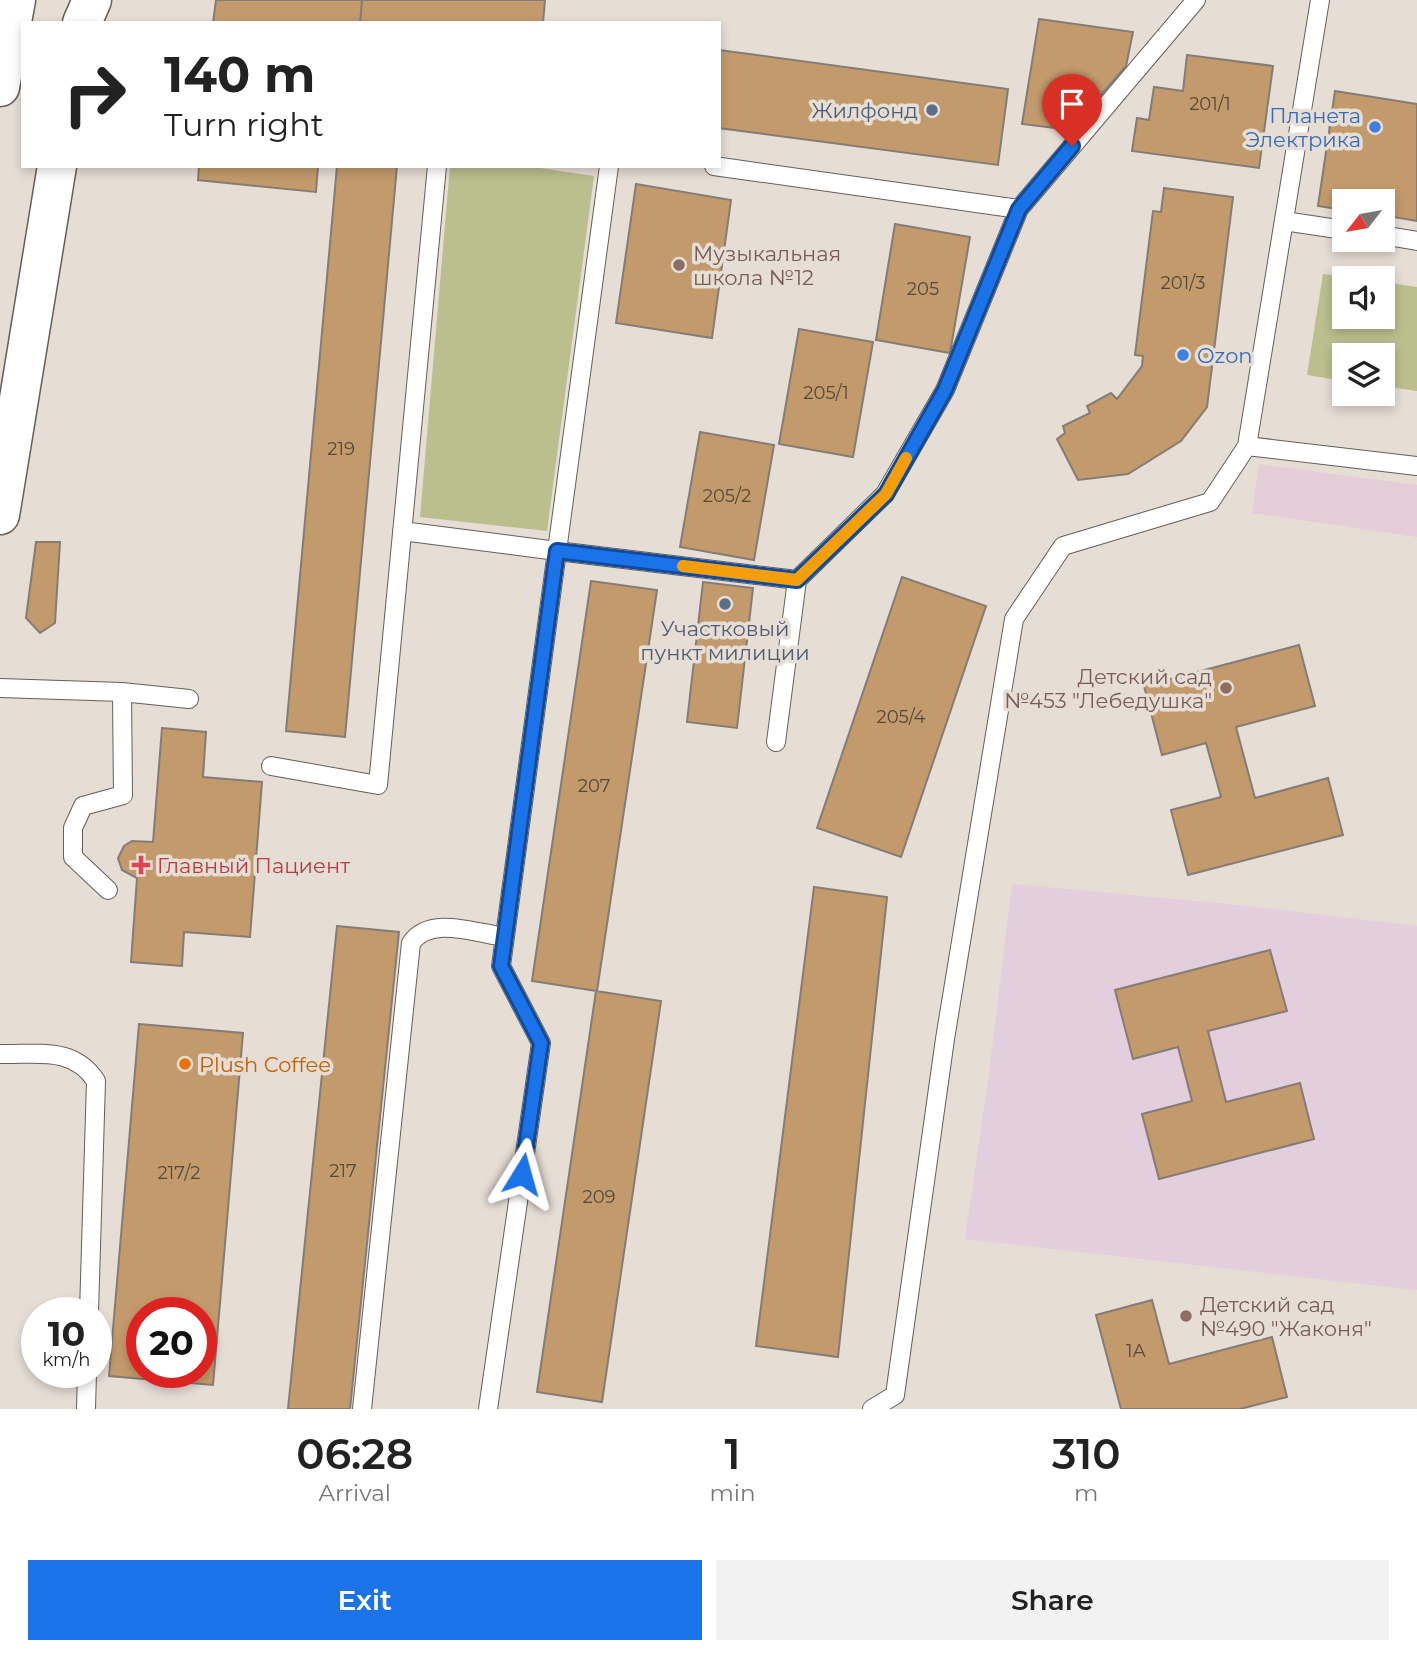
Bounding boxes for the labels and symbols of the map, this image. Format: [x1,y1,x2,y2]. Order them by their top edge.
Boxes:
pin [1042,74,1102,146]
house number: 201/1 [1189,93,1231,115]
place label: Жилфонд [812,98,918,123]
marker: Жилфонд [924,102,940,118]
place label: Планета Электрика [1245,103,1361,152]
marker: Планета Электрика [1367,119,1383,135]
north arrow [1332,189,1395,252]
place label: Музыкальная школа №12 [693,241,841,290]
marker: Музыкальная школа №12 [671,257,687,273]
house number: 201/3 [1161,272,1205,294]
house number: 205 [907,278,939,300]
place label: Ozon [1197,343,1253,368]
marker: Ozon [1175,347,1191,363]
house number: 205/1 [803,382,849,404]
house number: 219 [327,438,355,460]
house number: 205/2 [703,485,751,507]
marker: Участковый пункт милиции [717,596,733,612]
place label: Участковый пункт милиции [640,616,810,665]
place label: Детский сад №453 "Лебедушка" [1004,664,1212,713]
marker: Детский сад №453 "Лебедушка" [1218,680,1234,696]
house number: 205/4 [877,706,926,728]
house number: 207 [578,775,610,797]
place label: Главный Пациент [157,853,350,878]
marker: Главный Пациент [131,855,151,875]
place label: Plush Coffee [199,1052,331,1077]
marker: Plush Coffee [177,1056,193,1072]
position arrow [485,1137,559,1211]
house number: 217 [329,1160,357,1182]
house number: 217/2 [158,1162,200,1184]
house number: 209 [582,1186,616,1208]
place label: Детский сад №490 "Жаконя" [1200,1292,1372,1341]
speed limit sign: 20 [126,1297,217,1388]
marker: Детский сад №490 "Жаконя" [1178,1308,1194,1324]
house number: 1А [1126,1340,1147,1362]

